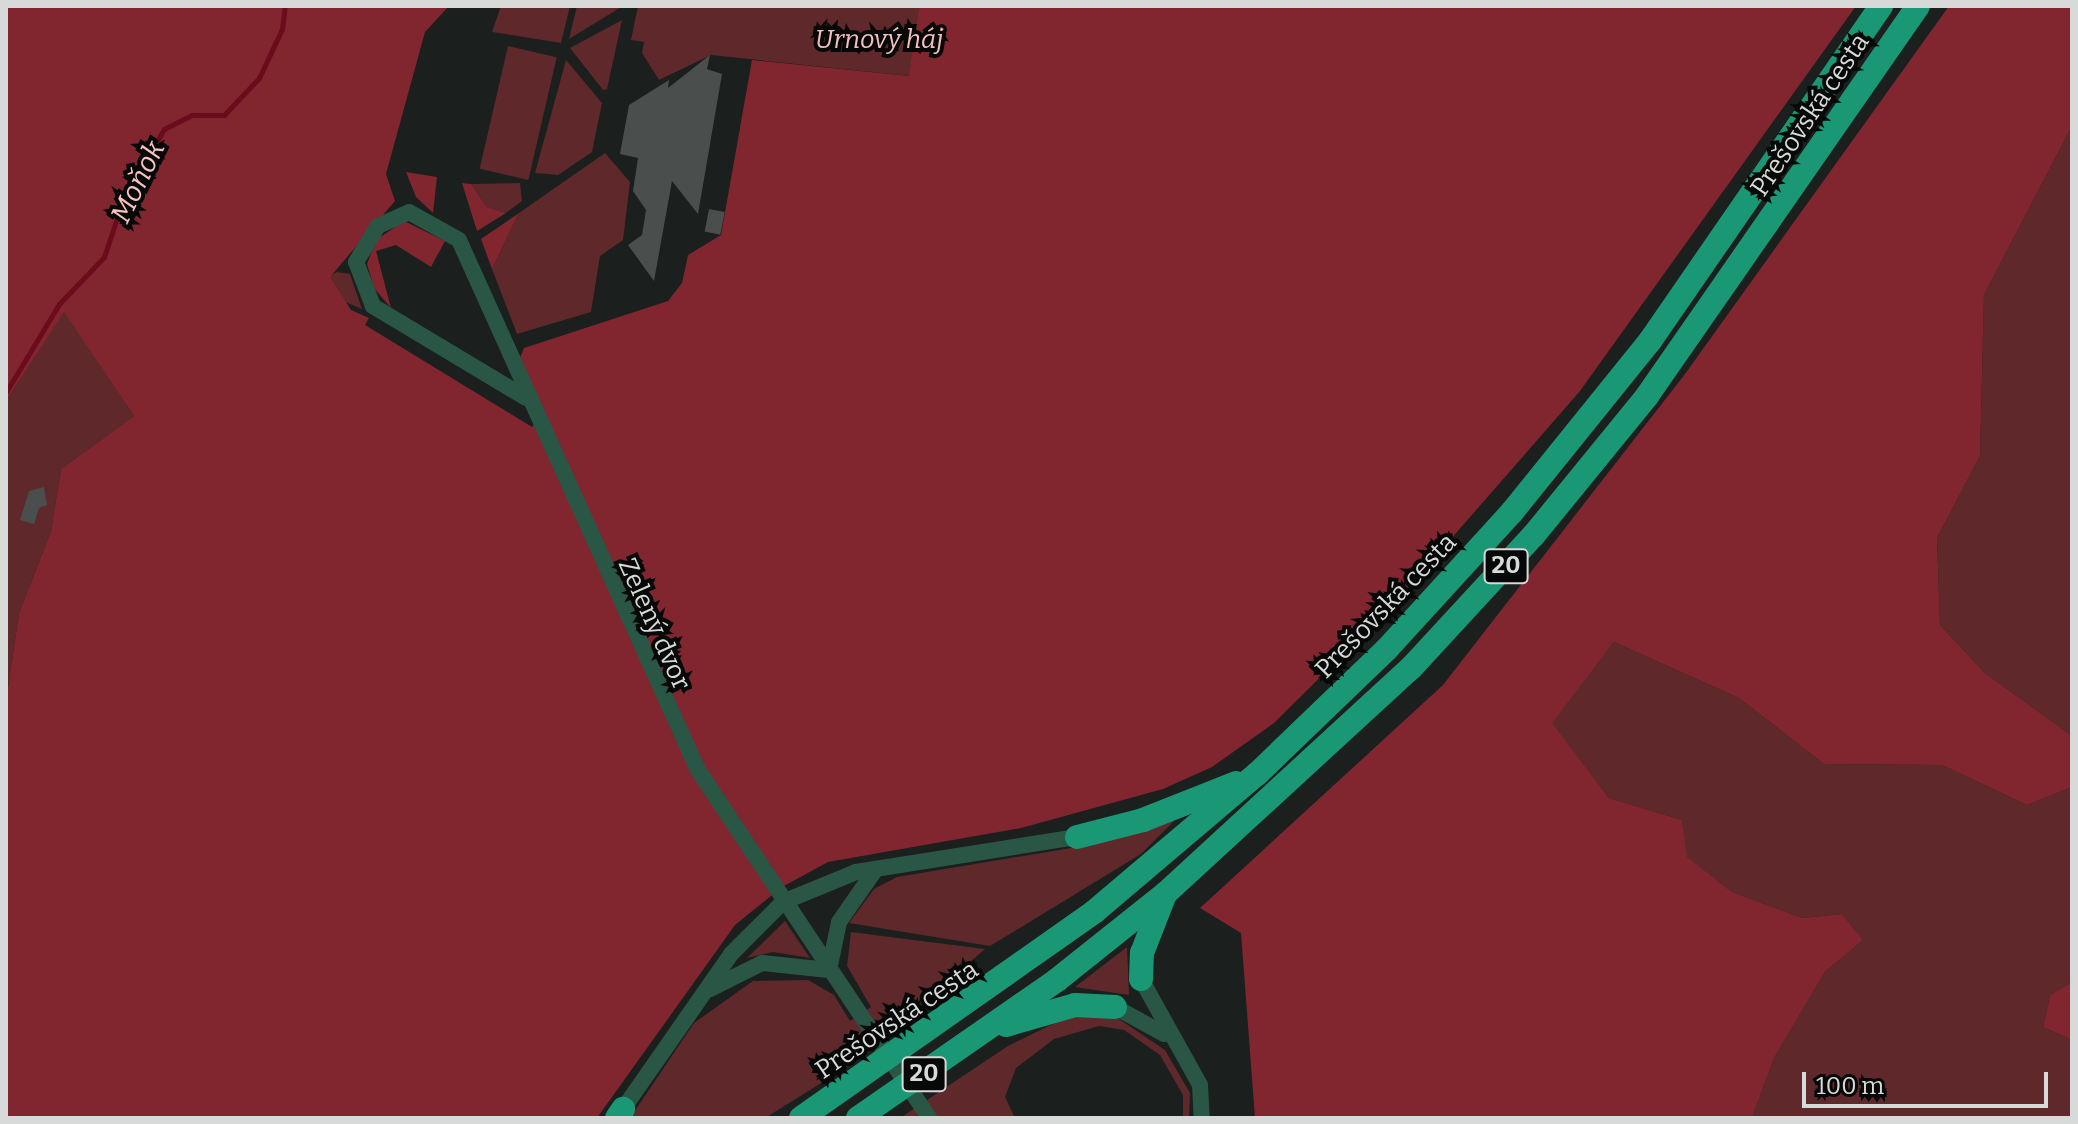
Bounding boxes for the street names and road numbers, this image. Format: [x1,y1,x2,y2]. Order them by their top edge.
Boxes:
street label: Prešovská cesta [1744,28,1876,202]
street label: Prešovská cesta [1309,527,1463,685]
road number: 20 [1482,546,1530,586]
street label: Zelený dvor [611,553,697,695]
street label: Prešovská cesta [810,954,984,1086]
road number: 20 [900,1054,948,1094]

